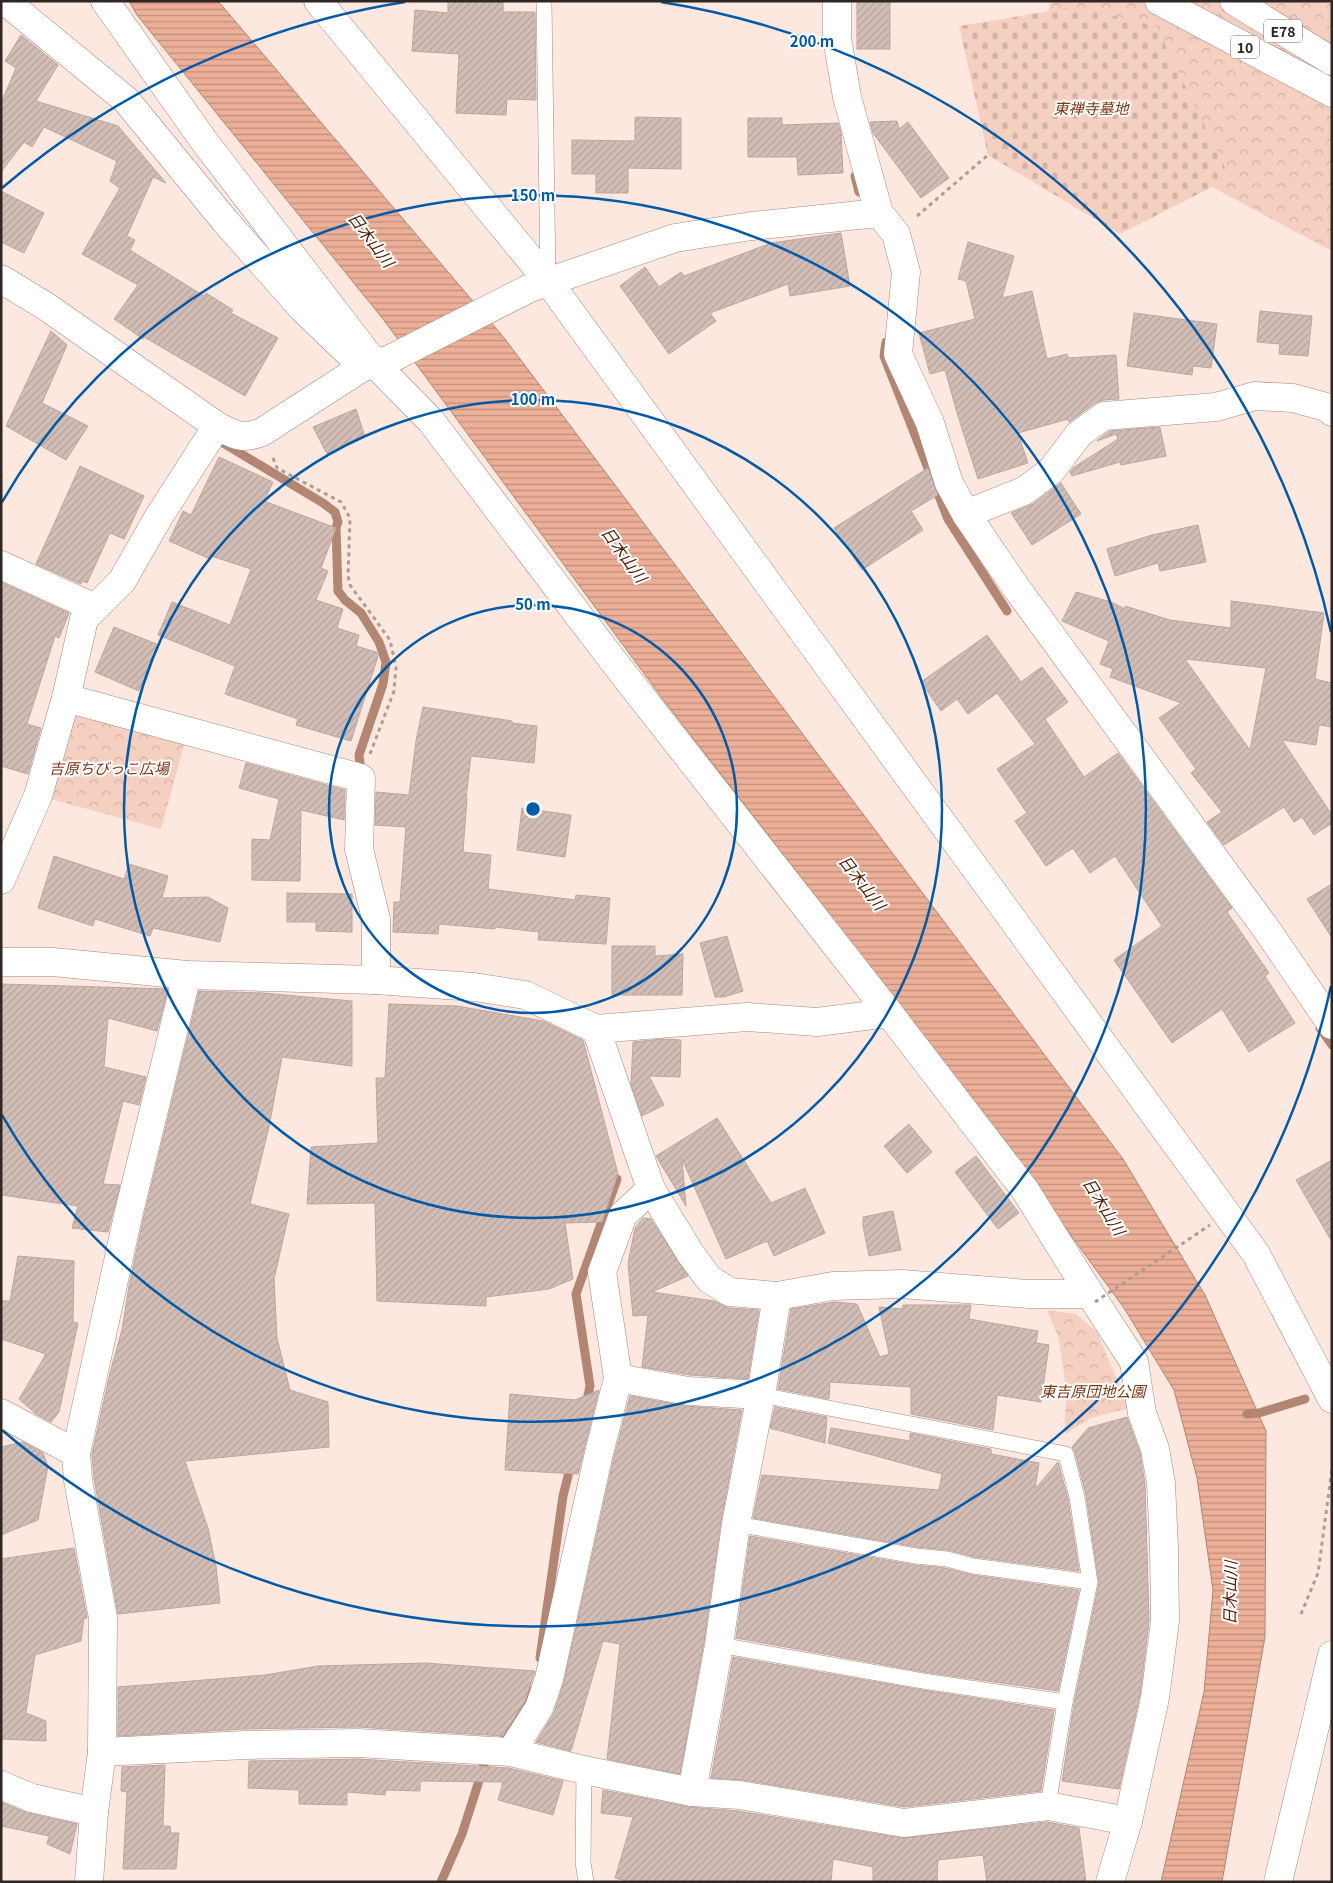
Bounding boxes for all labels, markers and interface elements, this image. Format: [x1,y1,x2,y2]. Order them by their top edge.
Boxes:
road number: E78 [1264,20,1302,42]
text: 200 m [790,30,834,51]
road number: 10 [1231,36,1259,58]
park label: 東禅寺墓地 [1053,97,1130,118]
text: 150 m [511,184,555,205]
water label: 日木山川 [343,206,402,273]
text: 100 m [511,388,555,409]
water label: 日木山川 [596,521,655,589]
text: 50 m [515,593,551,614]
park label: 吉原ちびっこ広場 [49,757,171,778]
centre of rings [524,800,542,818]
water label: 日木山川 [834,849,893,916]
water label: 日木山川 [1078,1172,1133,1241]
park label: 東吉原団地公園 [1040,1380,1147,1401]
water label: 日木山川 [1216,1559,1242,1625]

